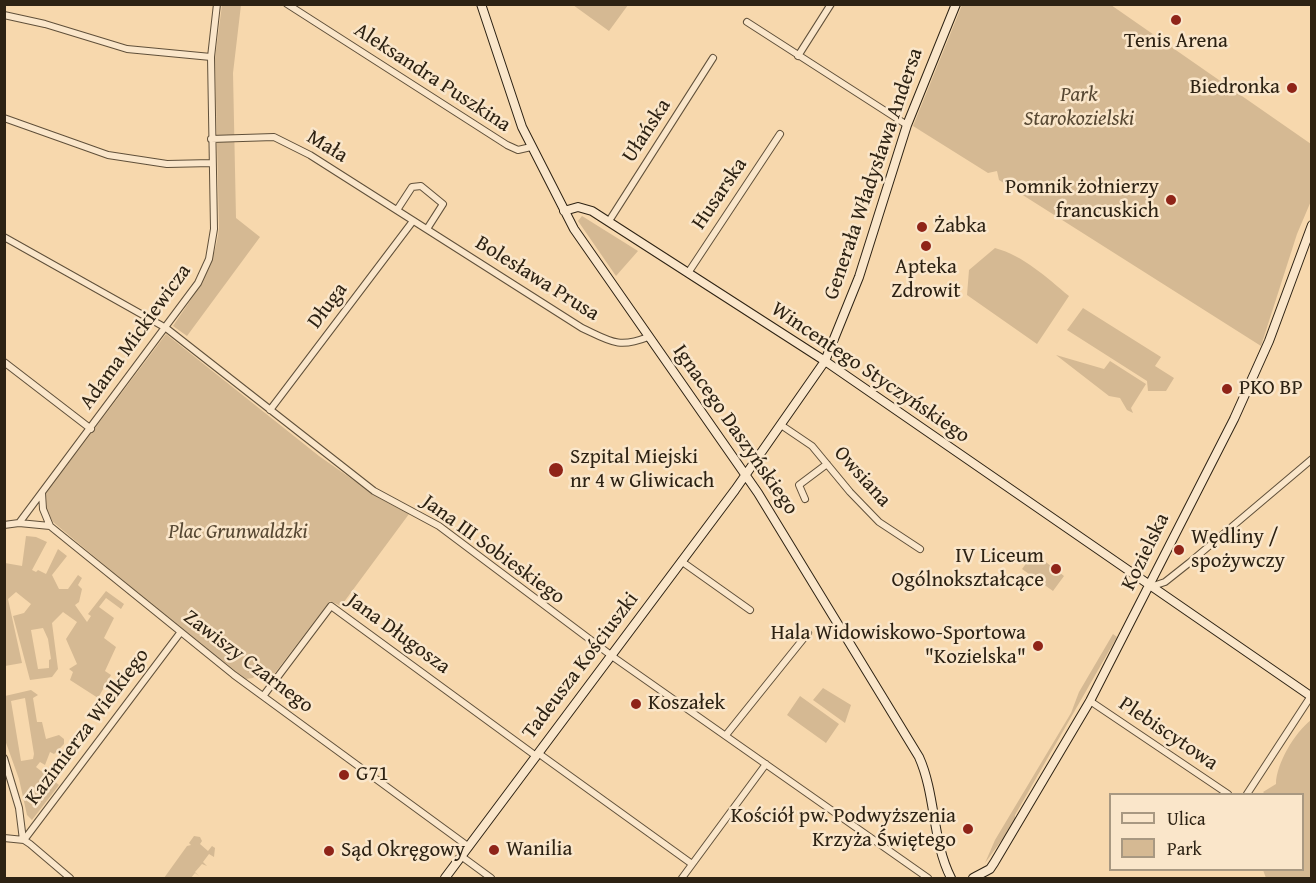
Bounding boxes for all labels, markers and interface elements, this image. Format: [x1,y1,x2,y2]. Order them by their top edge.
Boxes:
marker: Tenis Arena [1169,13,1183,27]
street label: Aleksandra Puszkina [349,18,515,138]
place label: Tenis Arena [1124,29,1228,55]
street label: Generała Władysława Andersa [819,45,929,303]
place label: Biedronka [1190,75,1280,101]
marker: Biedronka [1285,81,1299,95]
park label: Park Starokozielski [1024,83,1134,133]
street label: Ułańska [617,95,677,167]
street label: Mała [302,125,352,169]
street label: Husarska [687,153,753,235]
place label: Pomnik żołnierzy francuskich [1005,175,1159,225]
marker: Pomnik żołnierzy francuskich [1164,193,1178,207]
place label: Żabka [934,214,987,240]
marker: Żabka [915,220,929,234]
street label: Bolesława Prusa [470,231,604,327]
marker: Apteka Zdrowit [919,239,933,253]
place label: Apteka Zdrowit [891,255,961,305]
street label: Adama Mickiewicza [75,259,197,415]
street label: Długa [303,278,353,334]
street label: Wincentego Styczyńskiego [766,297,974,449]
street label: Ignacego Daszyńskiego [667,340,803,520]
place label: PKO BP [1239,376,1303,402]
marker: PKO BP [1220,382,1234,396]
street label: Owsiana [828,441,896,513]
place label: Szpital Miejski nr 4 w Gliwicach [570,445,714,495]
marker: Szpital Miejski nr 4 w Gliwicach [547,461,565,479]
street label: Jana III Sobieskiego [417,490,569,610]
street label: Kozielska [1117,509,1175,595]
park label: Plac Grunwaldzki [168,520,308,546]
place label: Wędliny / spożywczy [1191,525,1285,575]
marker: Wędliny / spożywczy [1172,543,1186,557]
place label: IV Liceum Ogólnokształcące [892,544,1044,594]
marker: IV Liceum Ogólnokształcące [1049,562,1063,576]
street label: Jana Długosza [341,588,455,680]
street label: Tadeusza Kościuszki [518,588,644,744]
street label: Zawiszy Czarnego [178,605,318,719]
place label: Hala Widowiskowo-Sportowa "Kozielska" [771,621,1026,671]
marker: Hala Widowiskowo-Sportowa "Kozielska" [1031,639,1045,653]
street label: Kazimierza Wielkiego [21,644,155,810]
place label: Koszałek [648,691,725,717]
street label: Plebiscytowa [1114,692,1222,776]
marker: Koszałek [629,697,643,711]
place label: G71 [356,762,389,788]
marker: G71 [337,768,351,782]
legend [1109,793,1304,871]
place label: Kościół pw. Podwyższenia Krzyża Świętego [731,804,956,854]
text: Ulica [1167,805,1205,832]
marker: Kościół pw. Podwyższenia Krzyża Świętego [961,822,975,836]
text: Park [1167,835,1202,862]
place label: Wanilia [506,837,572,863]
place label: Sąd Okręgowy [341,838,465,864]
marker: Wanilia [487,843,501,857]
marker: Sąd Okręgowy [322,844,336,858]

